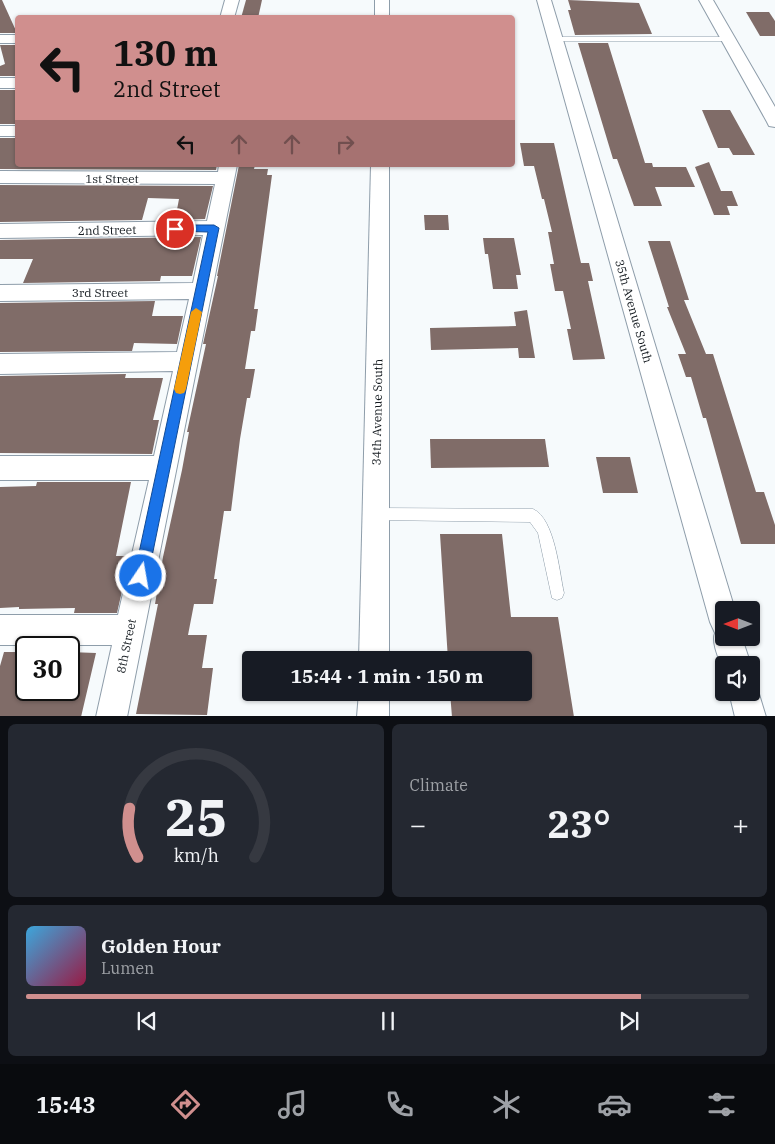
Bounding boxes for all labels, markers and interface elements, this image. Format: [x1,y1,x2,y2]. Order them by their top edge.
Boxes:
text: 130 m [113,30,218,76]
icon: left [30,35,95,100]
text: 2nd Street [113,74,221,103]
icon: left [172,130,200,158]
icon: ahead [225,130,253,158]
icon: ahead [278,130,306,158]
icon: right [331,130,359,158]
street label: 1st Street [85,171,139,186]
pin [154,208,196,250]
icon: arrive [161,215,189,243]
street label: 2nd Street [78,222,136,238]
street label: 35th Avenue South [612,258,656,365]
street label: 3rd Street [72,285,128,300]
street label: 34th Avenue South [369,358,385,466]
position arrow [114,549,166,601]
north arrow [715,601,760,646]
map controls [715,601,760,701]
street label: 8th Street [113,617,139,675]
speed limit sign: 30 [15,636,80,701]
button: sound [715,656,760,701]
text: 15:44 · 1 min · 150 m [291,664,483,688]
text: Climate [410,775,468,795]
text: 25 [165,783,227,850]
text: 23° [548,799,611,848]
text: − [410,806,426,843]
text: + [732,806,749,843]
text: km/h [173,844,218,867]
text: Golden Hour [101,934,221,958]
text: Lumen [101,958,154,978]
icon: previous [133,1007,161,1035]
icon: pause [374,1007,402,1035]
icon: next [615,1007,643,1035]
icon: directions [168,1087,203,1122]
icon: music [275,1087,310,1122]
icon: phone [382,1087,417,1122]
icon: climate [489,1087,524,1122]
icon: car [597,1087,632,1122]
icon: filters [704,1087,739,1122]
text: 15:43 [36,1090,96,1119]

